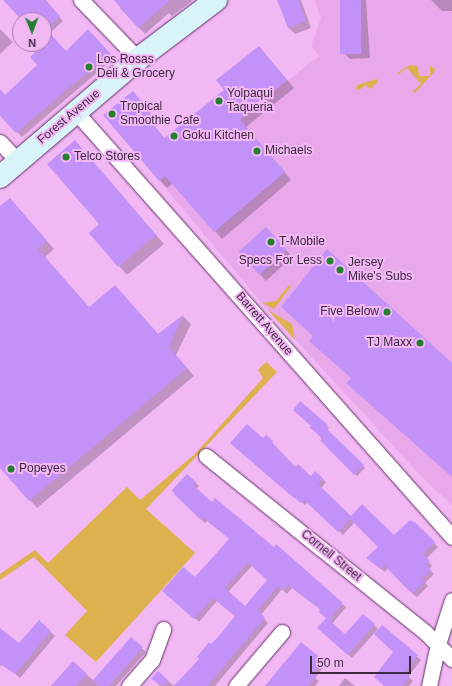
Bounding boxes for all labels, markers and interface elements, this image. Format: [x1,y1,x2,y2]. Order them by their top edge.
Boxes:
north arrow [12,12,52,52]
text: N [28,37,36,49]
place label: Los Rosas Deli & Grocery [97,53,175,81]
marker: Los Rosas Deli & Grocery [84,62,94,72]
street label: Forest Avenue [35,86,103,148]
place label: Yolpaqui Taqueria [227,87,273,115]
marker: Yolpaqui Taqueria [214,96,224,106]
place label: Tropical Smoothie Cafe [120,100,199,128]
marker: Tropical Smoothie Cafe [107,109,117,119]
place label: Goku Kitchen [182,129,254,143]
marker: Goku Kitchen [169,131,179,141]
place label: Michaels [265,144,312,158]
marker: Michaels [252,146,262,156]
place label: Telco Stores [74,150,140,164]
marker: Telco Stores [61,152,71,162]
place label: T-Mobile [279,235,325,249]
marker: T-Mobile [266,237,276,247]
place label: Specs For Less [239,254,322,268]
marker: Specs For Less [325,256,335,266]
place label: Jersey Mike's Subs [348,256,412,284]
marker: Jersey Mike's Subs [335,265,345,275]
street label: Barrett Avenue [232,289,296,359]
place label: Five Below [320,305,379,319]
marker: Five Below [382,307,392,317]
place label: TJ Maxx [367,336,412,350]
marker: TJ Maxx [415,338,425,348]
place label: Popeyes [19,462,66,476]
marker: Popeyes [6,464,16,474]
street label: Cornell Street [298,527,364,585]
scale bar [312,648,413,674]
text: 50 m [317,656,344,670]

